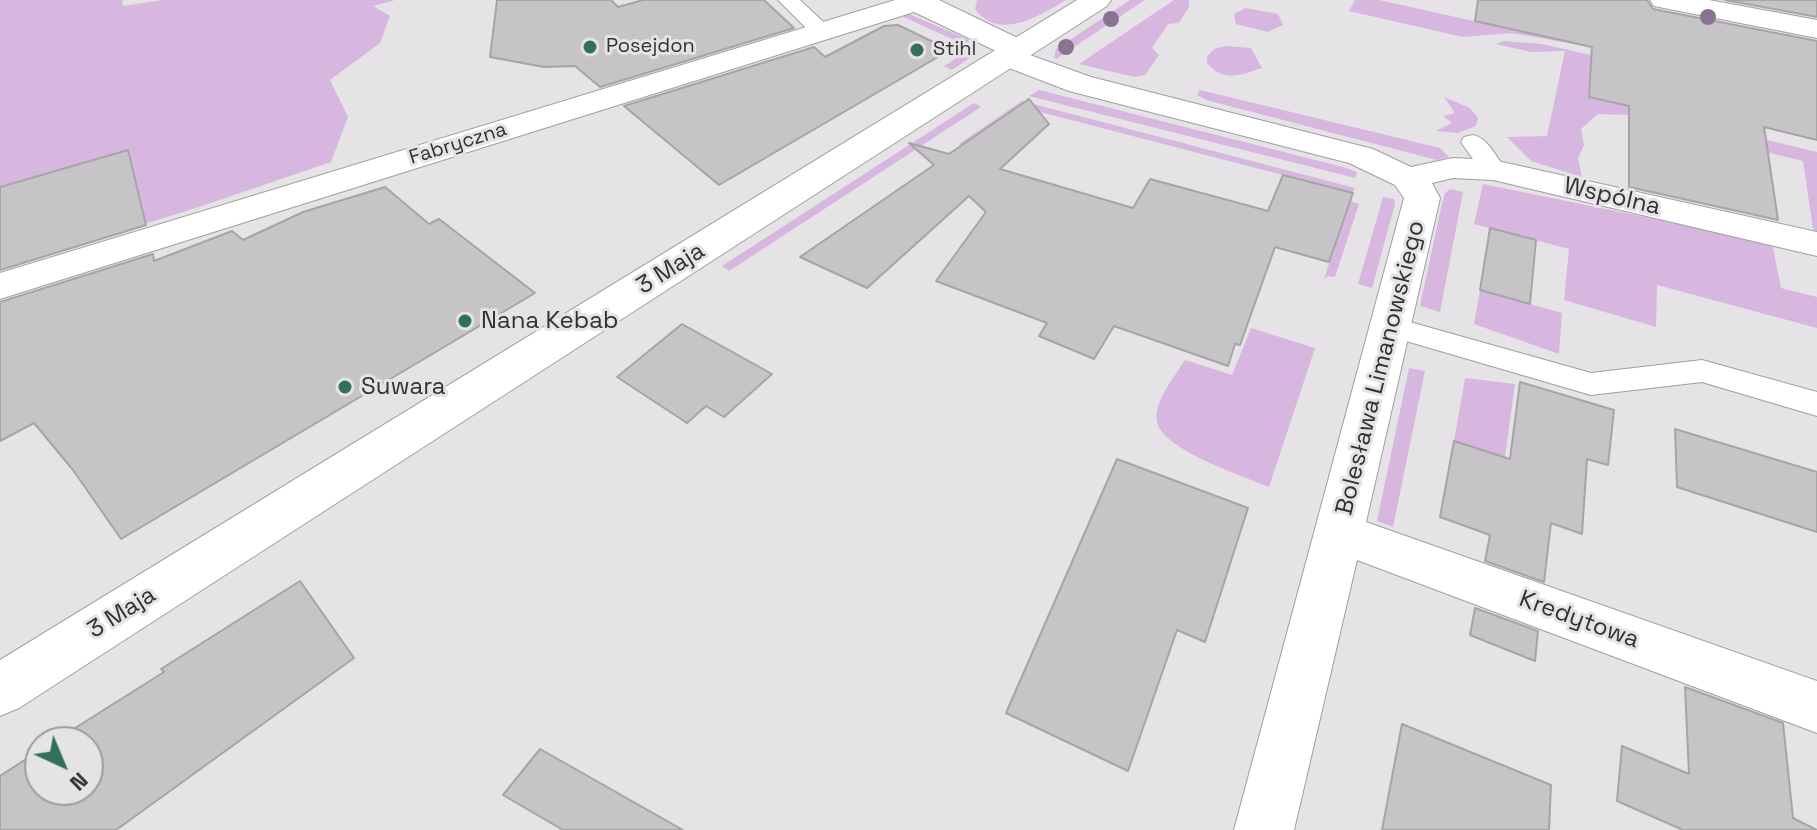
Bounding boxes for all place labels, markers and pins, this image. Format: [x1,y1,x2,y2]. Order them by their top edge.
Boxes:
place label: Posejdon [606,35,695,59]
marker: Posejdon [581,38,599,56]
place label: Stihl [933,38,977,62]
marker: Stihl [908,41,926,59]
place label: Nana Kebab [481,307,618,335]
marker: Nana Kebab [456,312,474,330]
place label: Suwara [361,373,446,401]
marker: Suwara [336,378,354,396]

